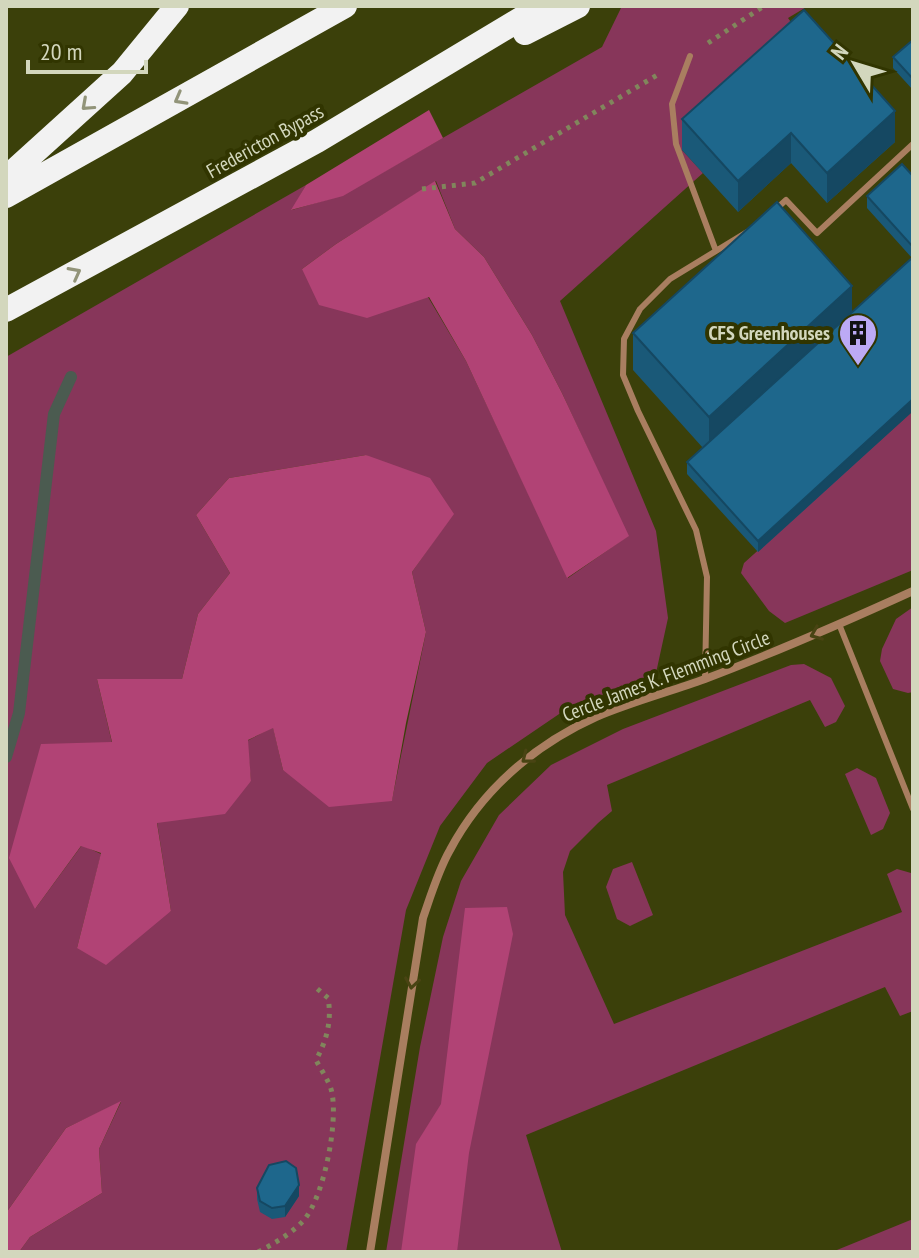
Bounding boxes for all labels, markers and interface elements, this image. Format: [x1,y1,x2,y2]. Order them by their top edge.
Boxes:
scale bar [28,24,146,74]
north arrow [815,24,895,104]
text: 20 m [40,36,82,67]
text: N [825,38,854,65]
one-way arrow [173,89,188,104]
one-way arrow [82,96,96,111]
street label: Fredericton Bypass [202,98,328,184]
one-way arrow [66,267,81,282]
building icon: CFS Greenhouses [837,312,879,367]
place label: CFS Greenhouses [708,320,830,346]
street label: Cercle James K. Flemming Circle [559,624,773,728]
one-way arrow [810,624,824,640]
one-way arrow [521,749,536,763]
one-way arrow [405,976,422,990]

